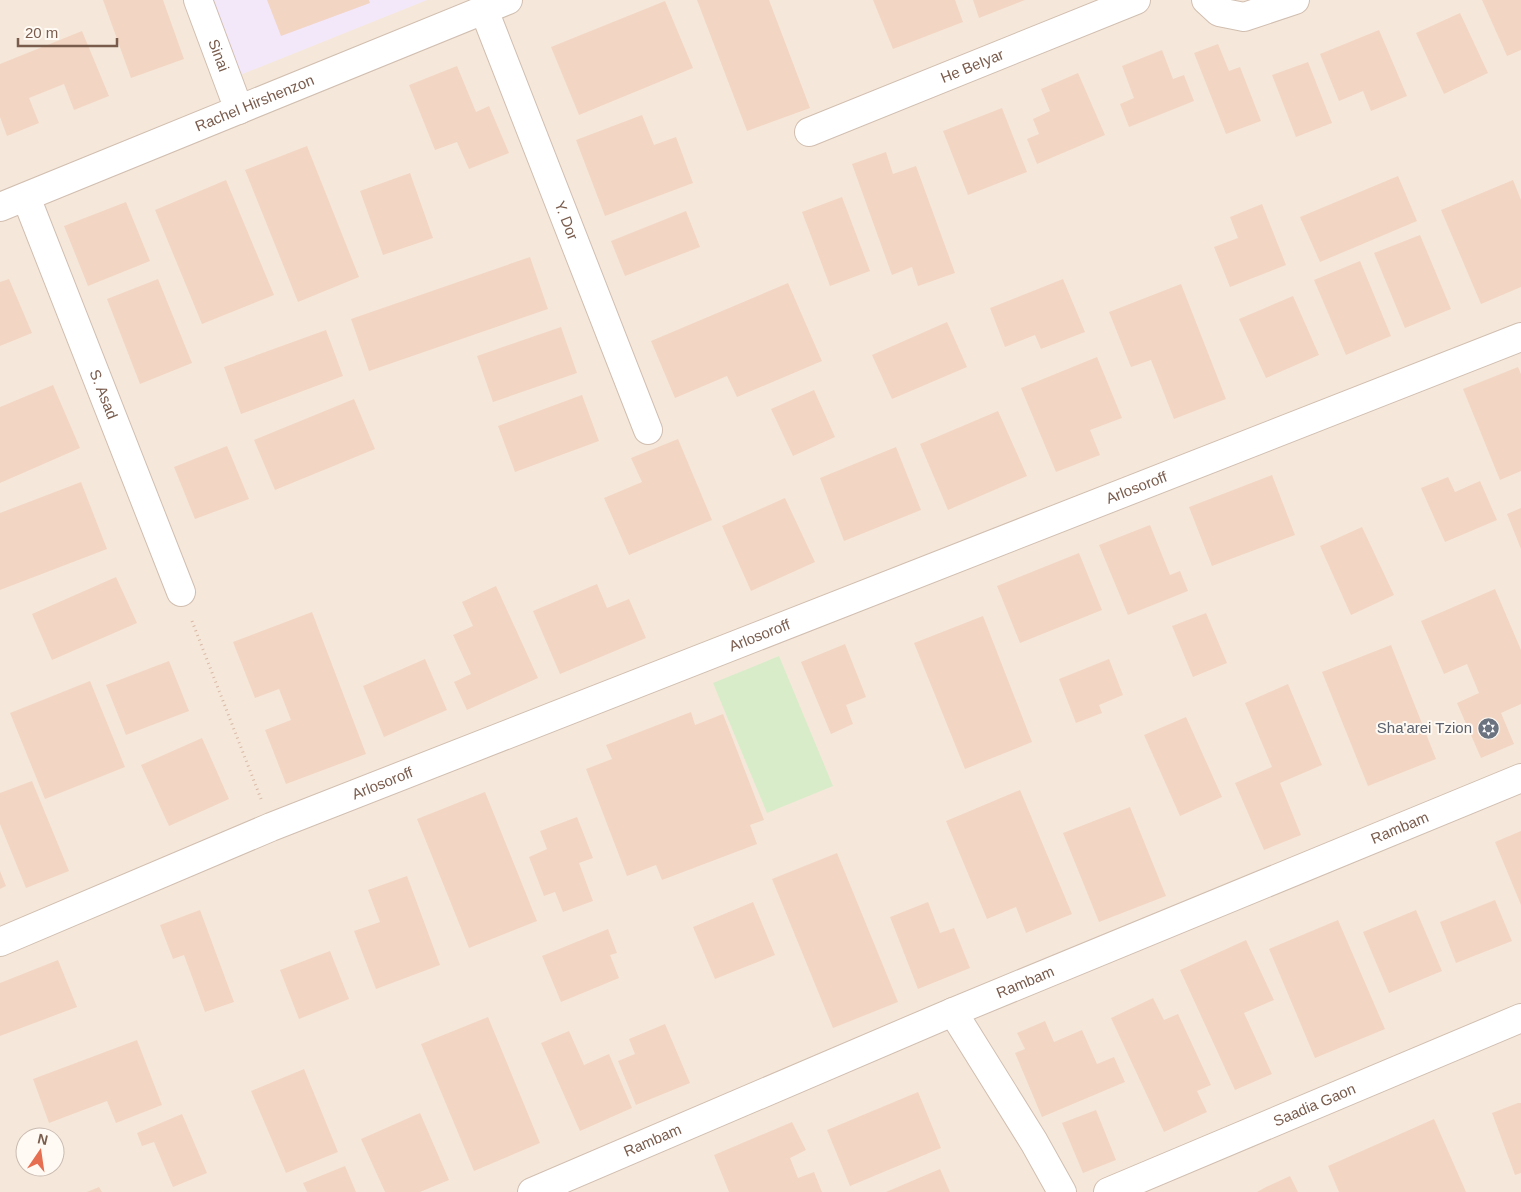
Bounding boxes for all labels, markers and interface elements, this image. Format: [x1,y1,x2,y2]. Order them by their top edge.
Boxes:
scale bar [18,15,116,47]
text: 20 m [25,24,58,41]
street label: Sinai [205,36,233,74]
street label: He BeIyar [938,45,1006,86]
street label: Rachel Hirshenzon [193,71,316,135]
street label: Y. Dor [551,198,582,242]
street label: S. Asad [87,367,121,421]
street label: Arlosoroff [1103,467,1170,507]
street label: Arlosoroff [726,615,793,655]
synagogue icon: Sha'arei Tzion [1476,716,1500,740]
place label: Sha'arei Tzion [1377,719,1472,736]
street label: Arlosoroff [349,763,416,802]
street label: Rambam [1368,808,1431,847]
street label: Rambam [994,962,1056,1001]
street label: Saadia Gaon [1271,1080,1358,1129]
street label: Rambam [621,1120,684,1160]
north arrow [15,1127,65,1177]
text: N [36,1130,50,1148]

